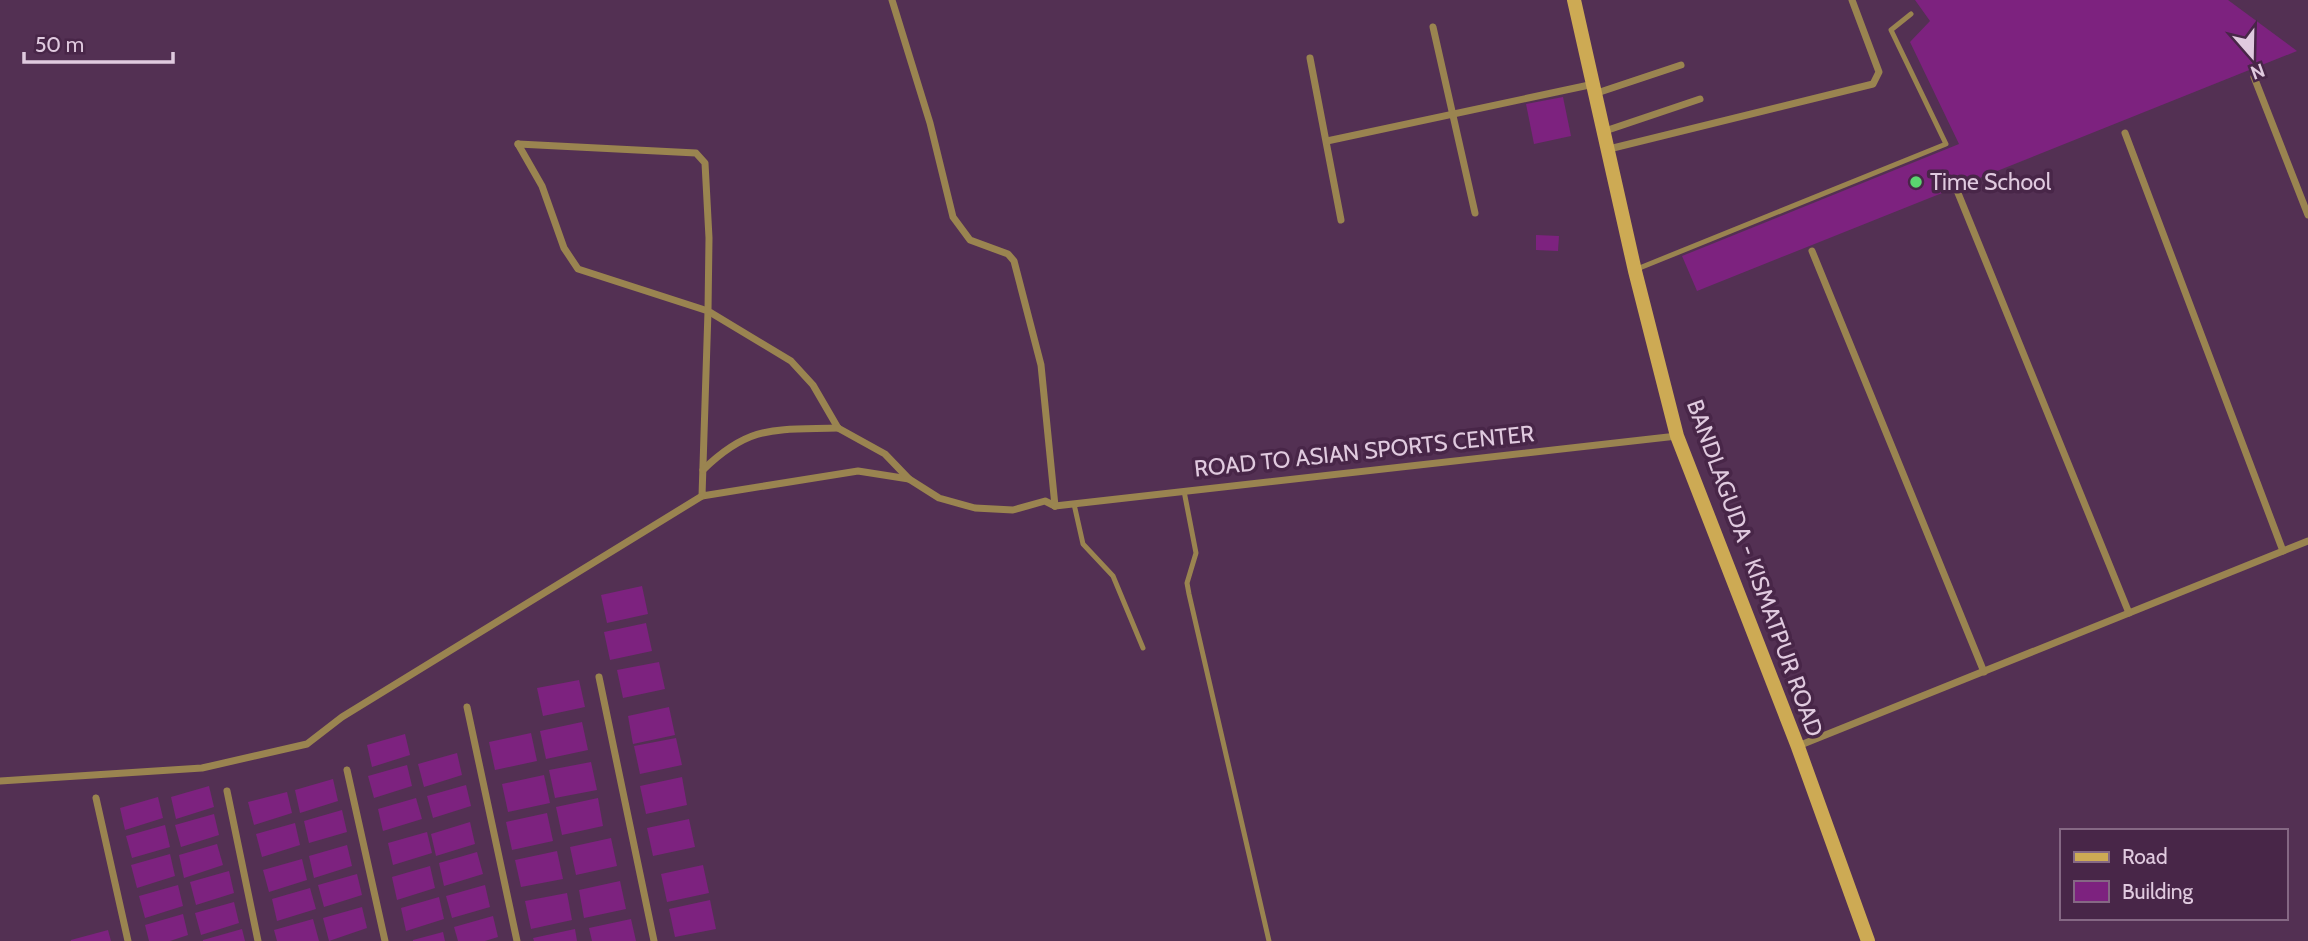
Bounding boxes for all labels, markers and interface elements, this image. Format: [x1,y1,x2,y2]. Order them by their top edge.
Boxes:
scale bar [24,21,173,65]
north arrow [2217,21,2287,91]
text: 50 m [35,32,84,57]
text: N [2247,58,2268,85]
place label: Time School [1930,168,2052,196]
marker: Time School [1908,174,1924,190]
street label: BANDLAGUDA - KISMATPUR ROAD [1681,396,1829,740]
street label: ROAD TO ASIAN SPORTS CENTER [1193,419,1535,483]
legend [2060,829,2287,920]
text: Road [2122,844,2168,869]
text: Building [2122,879,2194,904]

